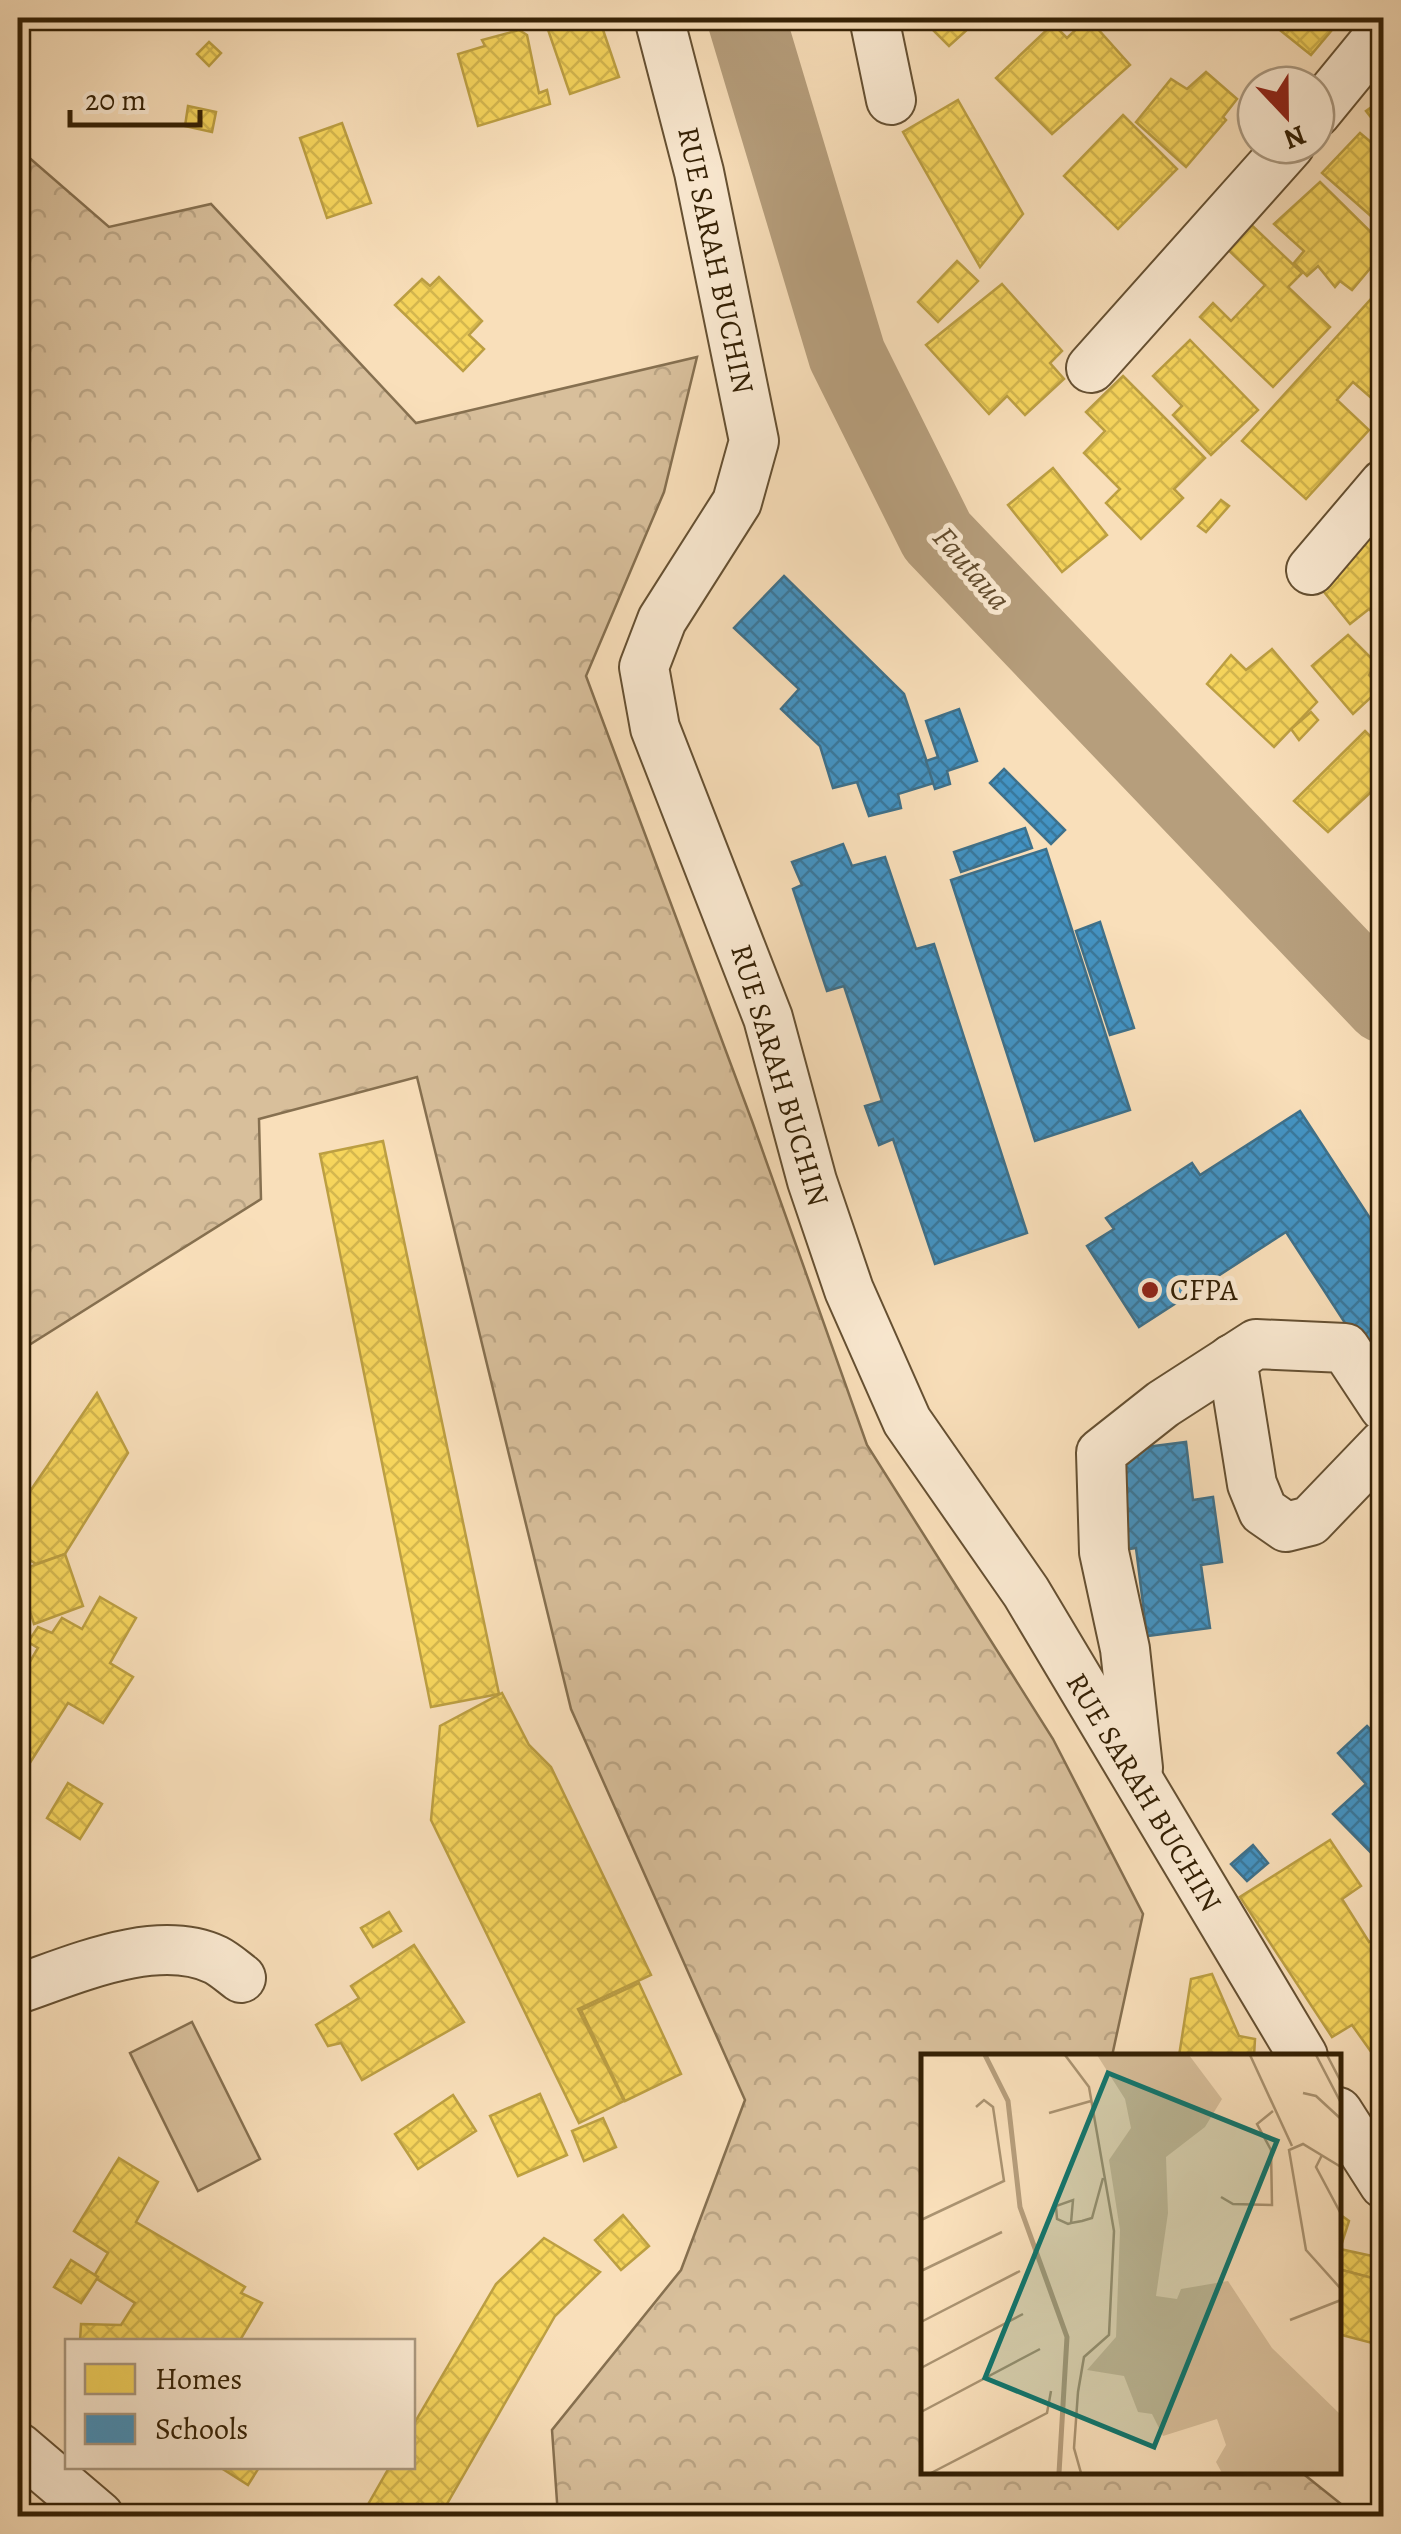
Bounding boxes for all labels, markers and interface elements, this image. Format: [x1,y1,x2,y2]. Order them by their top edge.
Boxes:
scale bar [70,65,200,127]
north arrow [1236,65,1336,165]
text: 20 m [85,80,146,120]
text: N [1278,116,1312,159]
street label: RUE SARAH BUCHIN [668,123,764,397]
water label: Fautaua [923,516,1021,620]
street label: RUE SARAH BUCHIN [721,939,839,1211]
place label: CFPA [1170,1270,1238,1310]
marker: CFPA [1139,1279,1161,1301]
street label: RUE SARAH BUCHIN [1057,1665,1231,1919]
inset map [921,2054,1341,2474]
legend [65,2339,415,2469]
text: Homes [155,2359,242,2399]
text: Schools [155,2409,248,2449]

